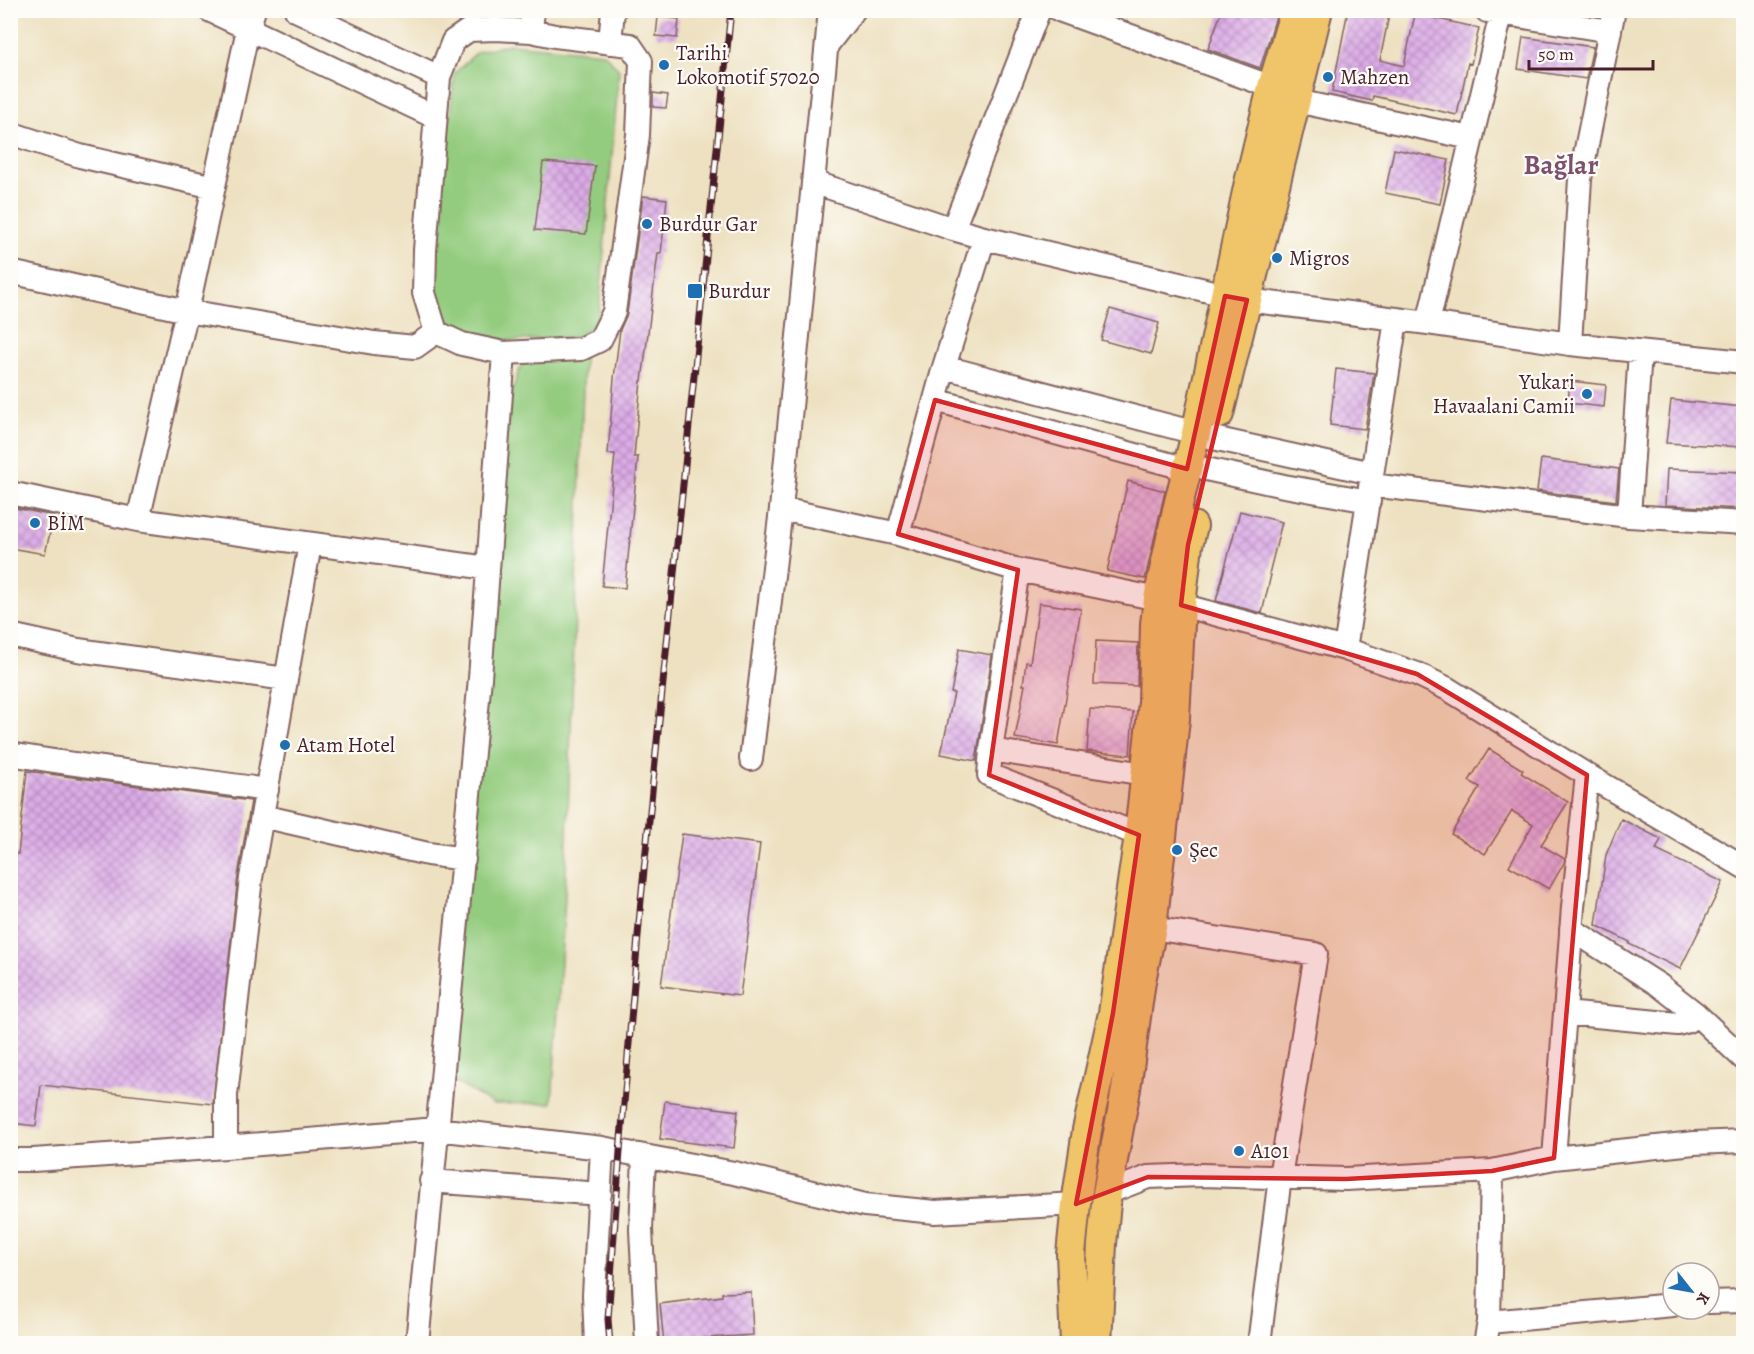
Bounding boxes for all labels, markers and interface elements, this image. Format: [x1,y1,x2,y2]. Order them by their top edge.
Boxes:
scale bar [1529,33,1654,71]
place label: Tarihi Lokomotif 57020 [676,39,820,91]
text: 50 m [1538,42,1574,66]
marker: Tarihi Lokomotif 57020 [657,58,671,72]
place label: Mahzen [1340,63,1409,91]
marker: Mahzen [1321,70,1335,84]
district label: Bağlar [1524,147,1598,183]
place label: Burdur Gar [659,210,757,238]
marker: Burdur Gar [640,217,654,231]
place label: Migros [1289,244,1350,272]
marker: Migros [1270,251,1284,265]
place label: Burdur [708,277,770,305]
marker: Burdur [686,282,704,300]
place label: Yukari Havaalani Camii [1433,368,1575,420]
marker: Yukari Havaalani Camii [1580,387,1594,401]
place label: BİM [47,509,85,537]
marker: BİM [28,516,42,530]
place label: Atam Hotel [296,731,395,759]
marker: Atam Hotel [278,738,292,752]
place label: Şec [1189,836,1218,864]
marker: Şec [1170,843,1184,857]
place label: A101 [1250,1137,1289,1165]
marker: A101 [1232,1144,1246,1158]
north arrow [1661,1261,1721,1321]
text: K [1691,1288,1715,1309]

